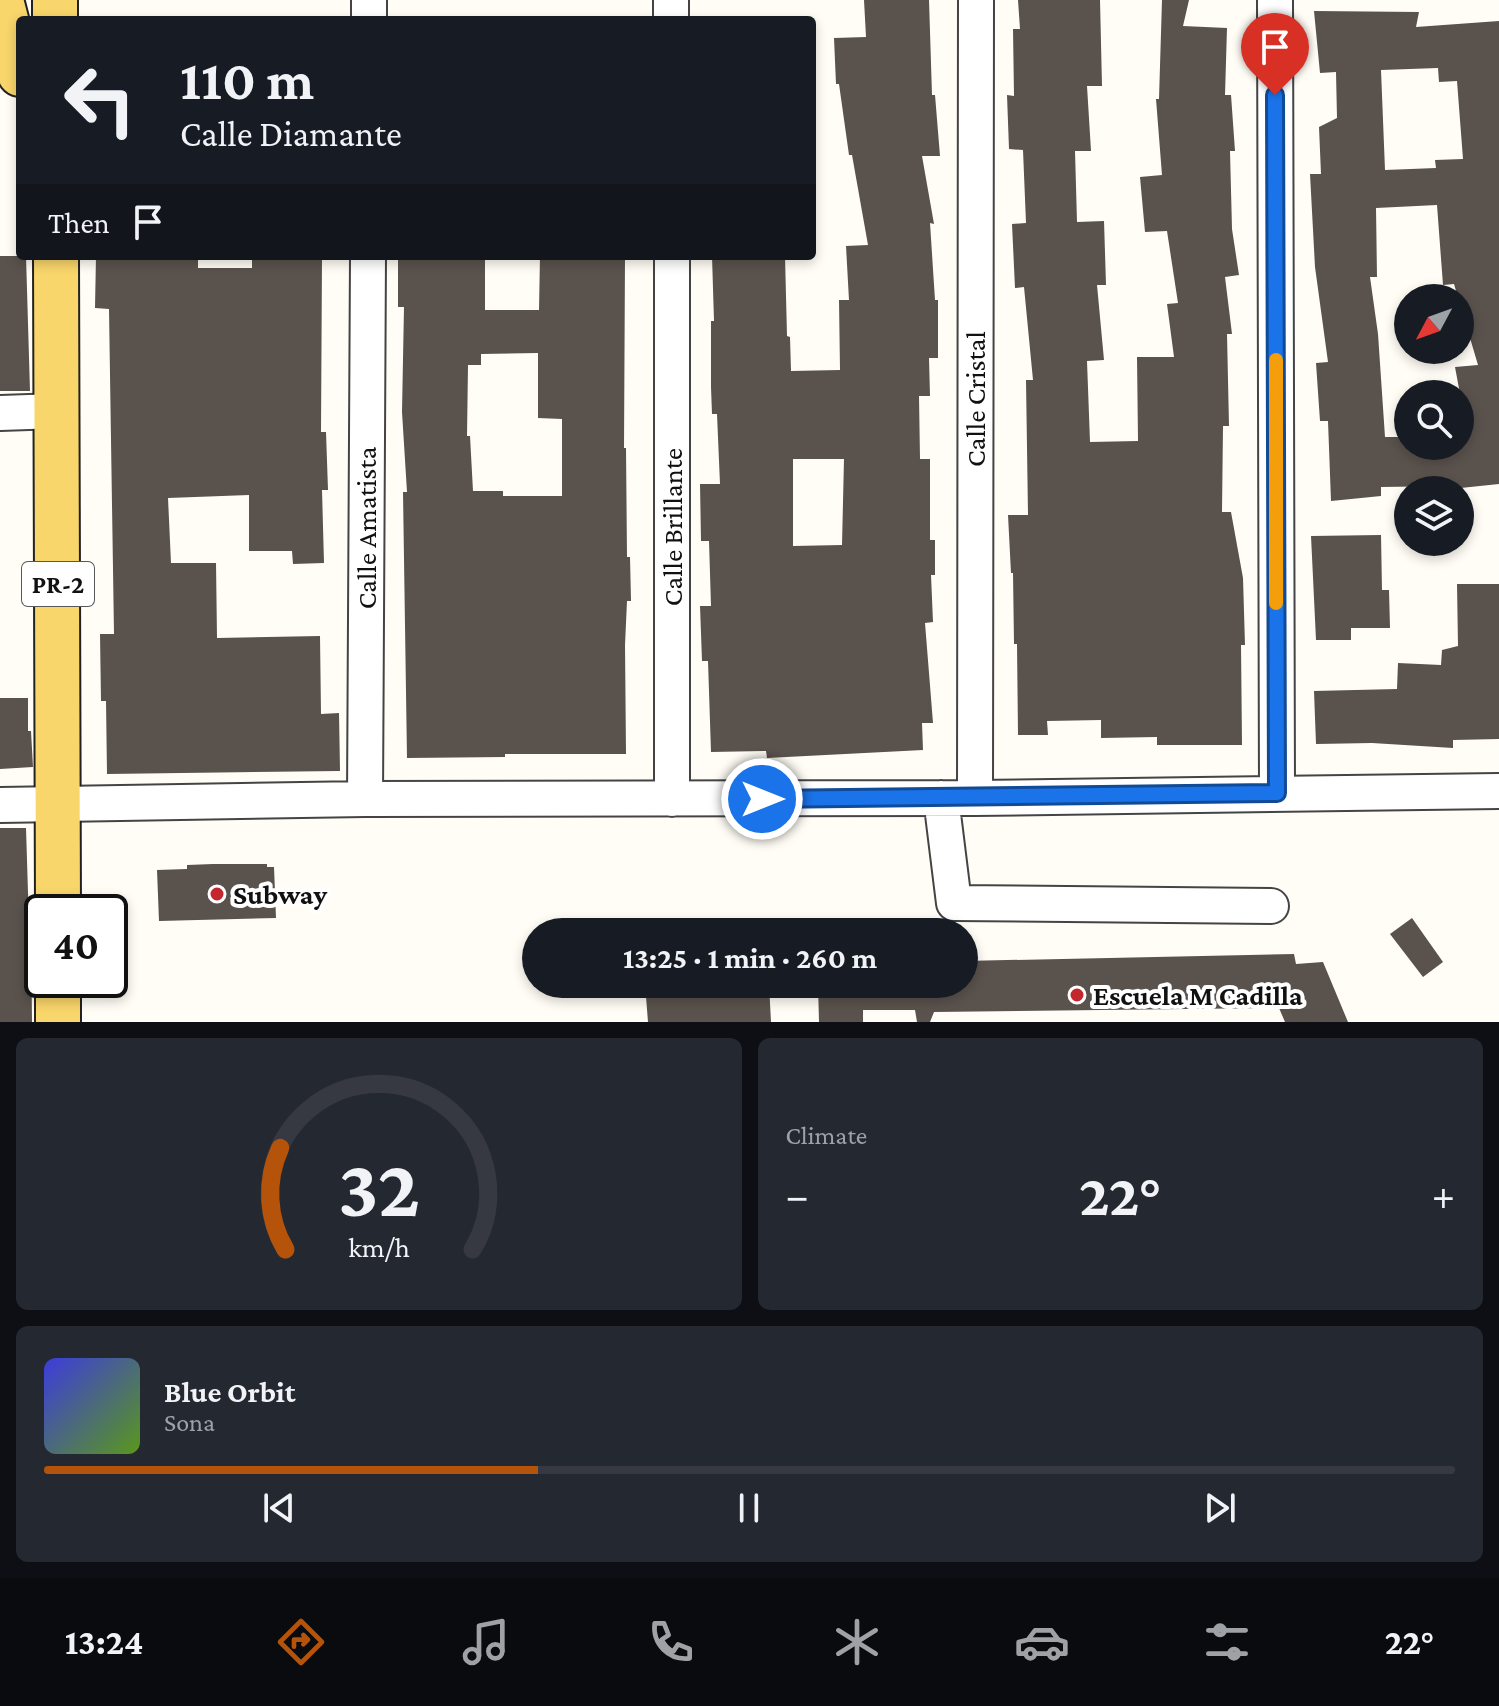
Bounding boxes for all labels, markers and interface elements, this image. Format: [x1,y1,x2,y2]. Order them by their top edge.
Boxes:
pin [1241,13,1309,95]
icon: arrive [1253,25,1297,69]
icon: left [48,48,152,152]
text: 110 m [180,49,314,111]
text: Calle Diamante [180,114,402,154]
icon: arrive [126,200,170,244]
text: Then [48,206,110,239]
north arrow [1394,284,1474,364]
map controls [1394,284,1474,556]
street label: Calle Cristal [960,331,991,467]
button: search [1394,380,1474,460]
street label: Calle Amatista [351,447,382,609]
street label: Calle Brillante [657,448,688,606]
button: layers [1394,476,1474,556]
road number: PR-2 [22,562,94,606]
position arrow [720,757,804,841]
place label: Subway [233,879,327,910]
marker: Subway [208,885,226,903]
speed limit sign: 40 [24,894,128,998]
text: 13:25 · 1 min · 260 m [623,941,877,974]
place label: Escuela M Cadilla [1093,980,1303,1011]
marker: Escuela M Cadilla [1068,986,1086,1004]
text: Climate [786,1121,867,1150]
text: 32 [338,1141,420,1234]
text: 22° [1079,1161,1162,1228]
text: − [786,1171,809,1219]
text: + [1432,1171,1455,1219]
text: km/h [348,1231,410,1263]
text: Blue Orbit [164,1375,295,1408]
text: Sona [164,1408,215,1437]
icon: previous [257,1486,301,1530]
icon: pause [727,1486,771,1530]
icon: next [1198,1486,1242,1530]
icon: directions [273,1614,329,1670]
icon: music [458,1614,514,1670]
icon: phone [643,1614,699,1670]
icon: climate [829,1614,885,1670]
icon: car [1014,1614,1070,1670]
icon: filters [1199,1614,1255,1670]
text: 13:24 [65,1622,143,1662]
text: 22° [1385,1622,1434,1662]

